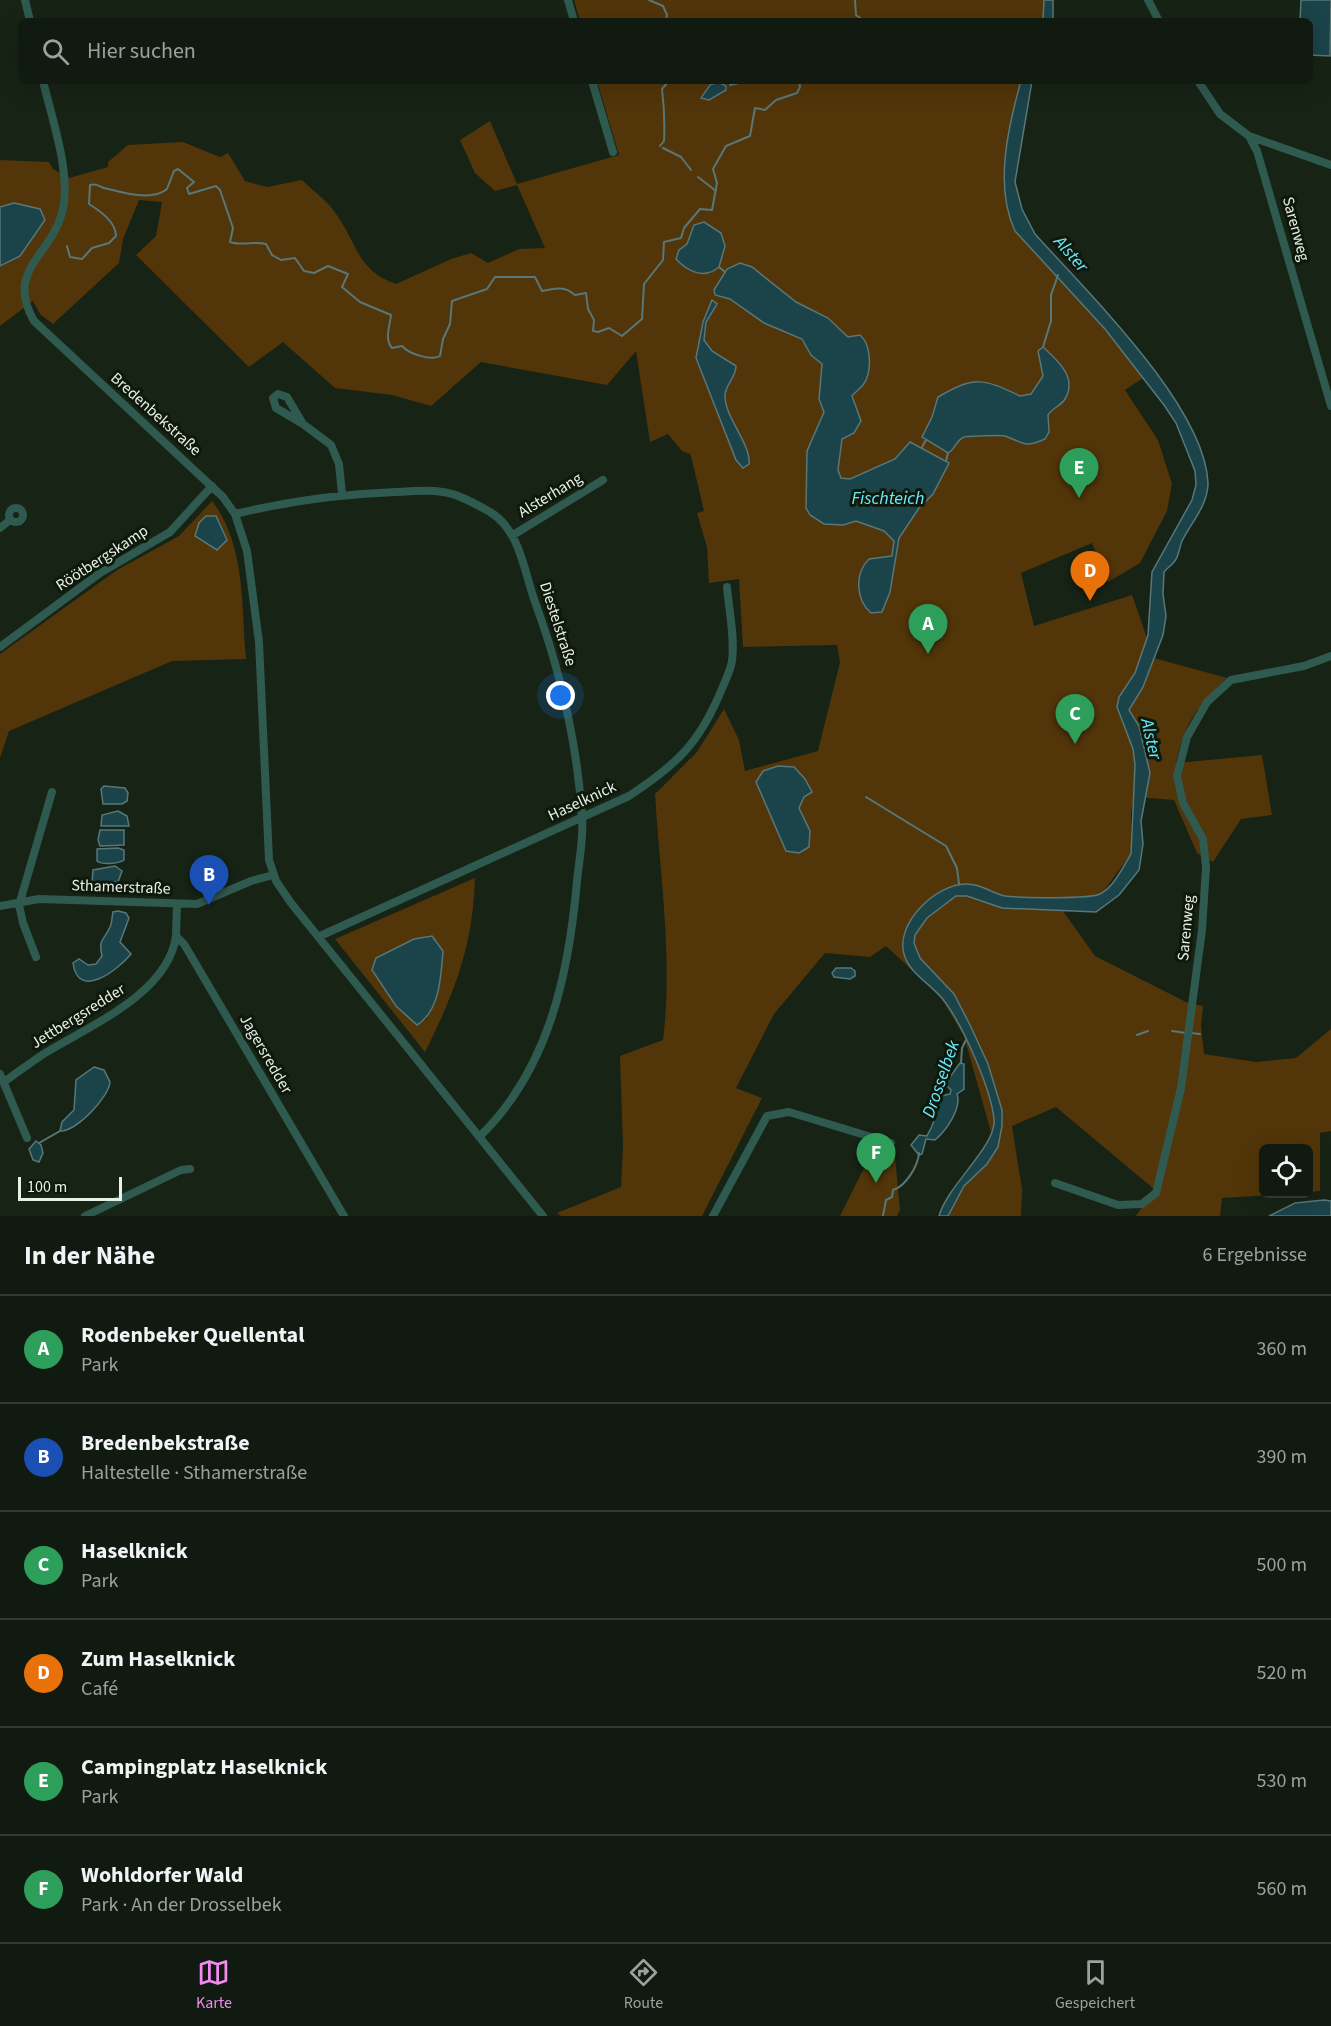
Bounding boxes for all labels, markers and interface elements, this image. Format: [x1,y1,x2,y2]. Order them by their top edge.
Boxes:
search box [18,18,1313,84]
icon: search [39,35,72,68]
text: Hier suchen [87,35,196,67]
street label: Sarenweg [1277,194,1315,264]
water label: Alster [1047,229,1095,278]
street label: Bredenbekstraße [106,367,206,461]
pin: E [1060,448,1098,498]
street label: Alsterhang [514,467,586,523]
water label: Fischteich [851,486,925,511]
street label: Röötbergskamp [51,520,153,596]
pin: D [1070,552,1110,601]
street label: Diestelstraße [534,579,582,669]
pin: A [908,604,948,654]
your location [546,681,575,710]
pin: C [1056,694,1094,744]
water label: Alster [1134,715,1168,763]
street label: Haselknick [544,776,620,826]
pin: B [190,856,228,905]
street label: Sthamerstraße [71,874,171,900]
street label: Sarenweg [1172,894,1200,962]
street label: Jettbergsredder [27,978,130,1054]
street label: Jagersredder [234,1010,298,1098]
water label: Drosselbek [916,1037,966,1121]
pin: F [856,1134,896,1183]
map controls [1259,1144,1313,1198]
button: locate [1259,1144,1313,1198]
scale bar [18,1174,122,1202]
text: 100 m [27,1176,67,1198]
text: In der Nähe [24,1237,155,1274]
text: 6 Ergebnisse [1202,1241,1307,1269]
text: Rodenbeker Quellental [81,1319,304,1351]
text: A [38,1335,49,1363]
text: 360 m [1257,1335,1307,1363]
text: Park [81,1351,118,1379]
text: Bredenbekstraße [81,1427,250,1459]
text: B [37,1443,50,1471]
text: 390 m [1257,1443,1307,1471]
text: Haltestelle · Sthamerstraße [81,1459,307,1487]
text: Haselknick [81,1535,188,1567]
text: C [38,1551,49,1579]
text: 500 m [1257,1551,1307,1579]
text: Park [81,1567,118,1595]
text: Zum Haselknick [81,1643,235,1675]
text: D [37,1659,50,1687]
text: 520 m [1257,1659,1307,1687]
text: Café [81,1675,118,1703]
text: Campingplatz Haselknick [81,1751,327,1783]
text: E [38,1767,49,1795]
text: 530 m [1257,1767,1307,1795]
text: Park [81,1783,118,1811]
text: Wohldorfer Wald [81,1859,243,1891]
text: F [38,1875,49,1903]
text: 560 m [1257,1875,1307,1903]
text: Park · An der Drosselbek [81,1891,282,1919]
tab: Karte [196,1956,232,2014]
tab: Route [624,1956,663,2014]
tab: Gespeichert [1055,1956,1135,2014]

